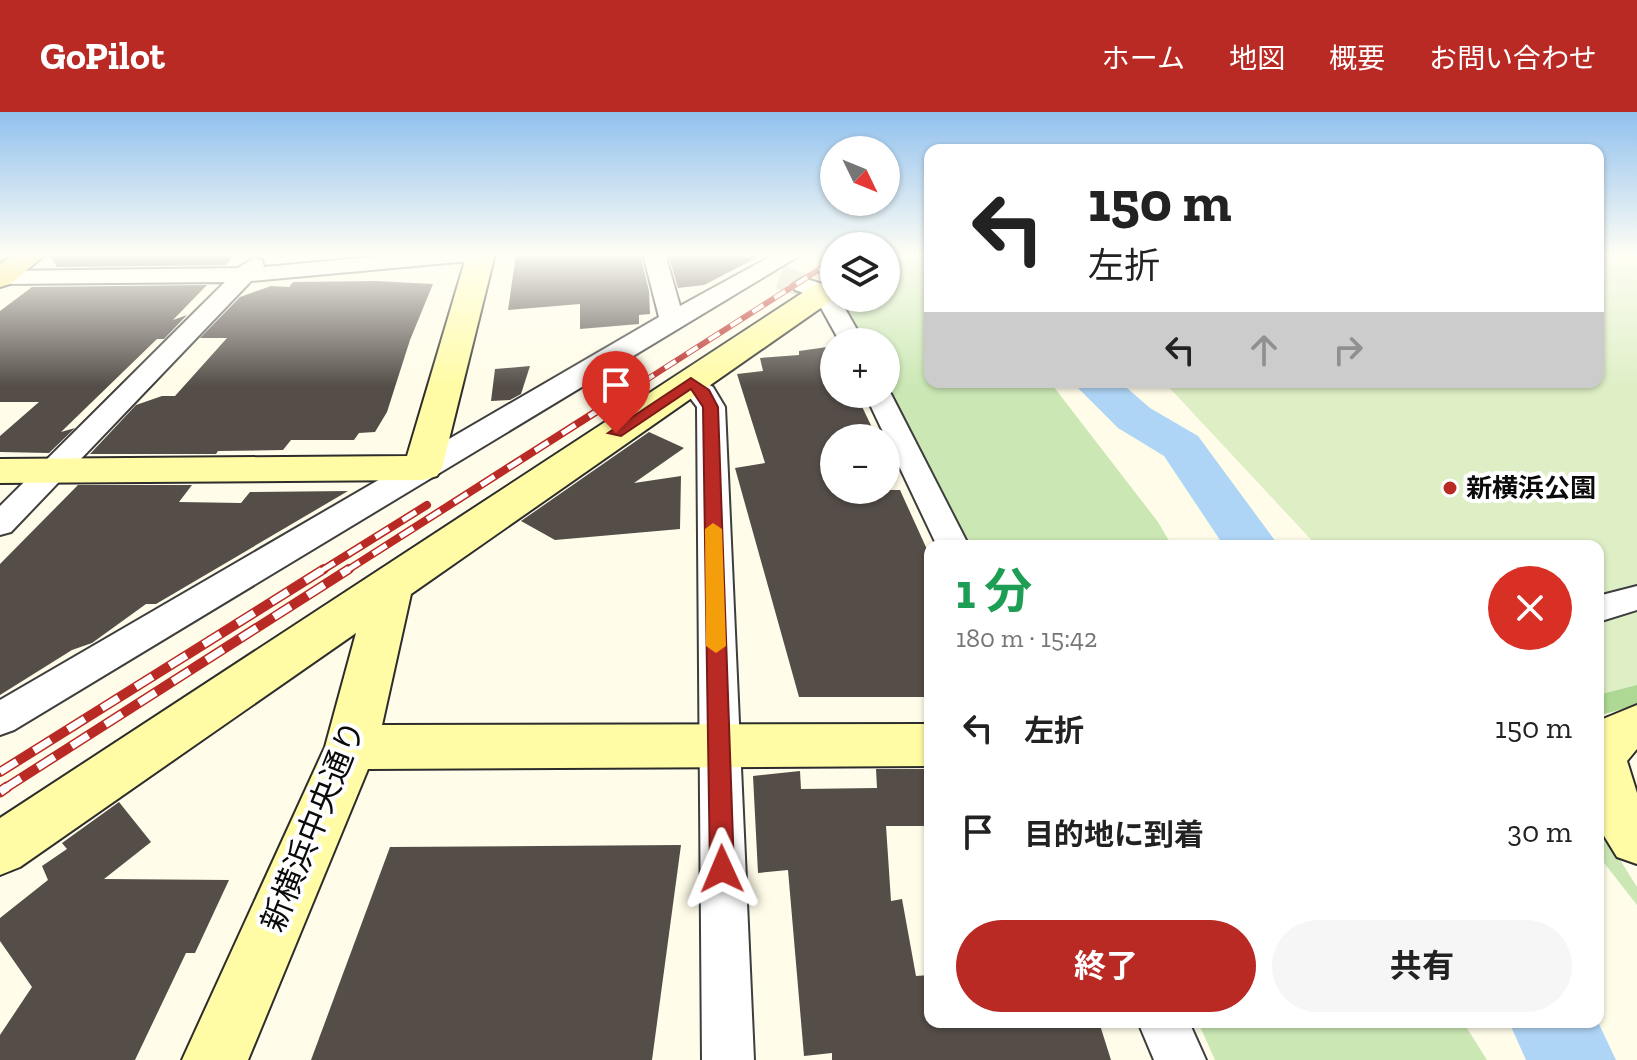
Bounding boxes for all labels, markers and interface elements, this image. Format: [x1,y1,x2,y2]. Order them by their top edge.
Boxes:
text: GoPilot [40,33,165,79]
text: ホーム [1102,42,1185,75]
text: 地図 [1229,42,1285,75]
text: 概要 [1329,42,1385,75]
text: お問い合わせ [1429,42,1597,75]
north arrow [820,136,900,216]
map controls [820,136,900,504]
text: 150 m [1088,168,1232,235]
icon: left [956,176,1060,280]
button: layers [820,232,900,312]
text: 左折 [1088,244,1160,287]
button: + [820,328,900,408]
icon: left [1158,328,1202,372]
icon: ahead [1242,328,1286,372]
icon: right [1326,328,1370,372]
pin [582,351,650,433]
icon: arrive [594,363,638,407]
button: − [820,424,900,504]
place label: 新横浜公園 [1466,472,1596,504]
marker: 新横浜公園 [1441,479,1459,497]
text: 1 分 [956,563,1032,620]
button: close [1488,566,1572,650]
text: 180 m · 15:42 [956,622,1097,654]
icon: left [956,706,1000,750]
text: 150 m [1495,710,1572,746]
text: 左折 [1024,713,1084,749]
street label: 新横浜中央通り [253,715,373,937]
icon: arrive [956,810,1000,854]
text: 30 m [1507,814,1572,850]
text: 目的地に到着 [1024,817,1204,853]
position arrow [680,827,764,911]
button: 終了 [956,920,1256,1012]
button: 共有 [1272,920,1572,1012]

